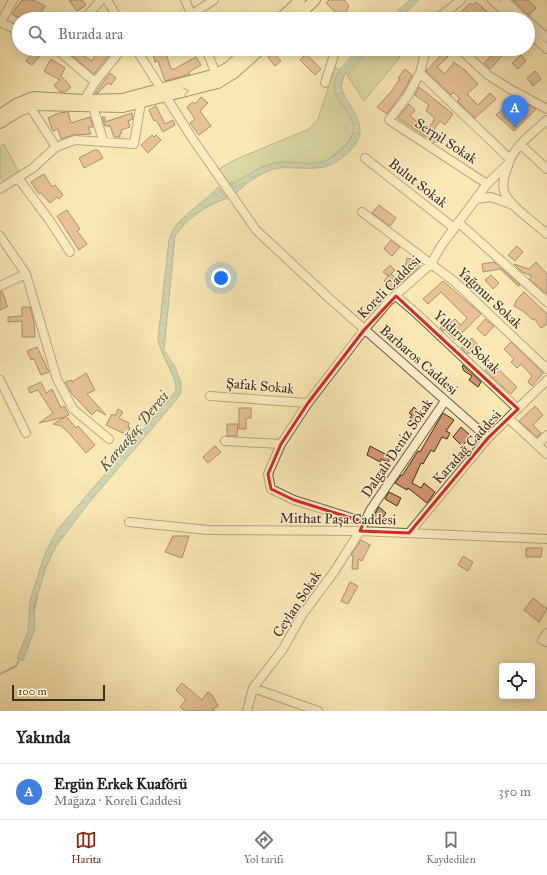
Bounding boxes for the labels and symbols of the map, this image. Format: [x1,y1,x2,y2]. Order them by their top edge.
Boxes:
one-way arrow [183,87,190,95]
pin: A [502,95,528,128]
street label: Serpil Sokak [412,115,481,168]
street label: Bulut Sokak [385,155,451,212]
street label: Koreli Caddesi [354,252,424,322]
street label: Yağmur Sokak [454,264,526,332]
your location [211,268,231,288]
street label: Yıldırım Sokak [430,307,504,378]
street label: Barbaros Caddesi [376,321,462,399]
street label: Şafak Sokak [225,375,295,397]
water label: Karaağaç Deresi [95,387,173,475]
street label: Dalgalı Deniz Sokak [358,395,437,501]
street label: Karadağ Caddesi [429,406,505,488]
street label: Mithat Paşa Caddesi [279,509,397,529]
street label: Ceylan Sokak [269,567,325,641]
scale bar [12,683,105,702]

